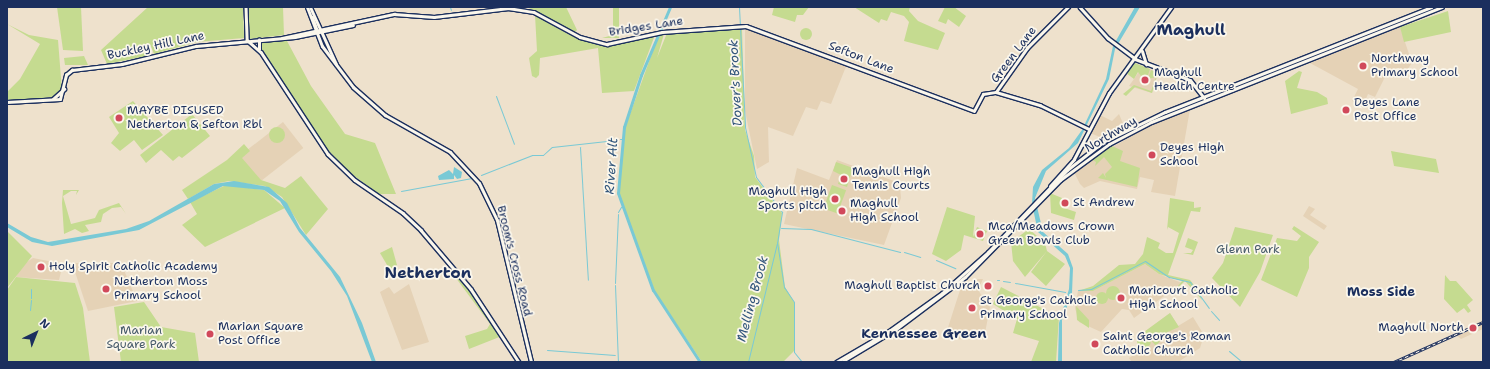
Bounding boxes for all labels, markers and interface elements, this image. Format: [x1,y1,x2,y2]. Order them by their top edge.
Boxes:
street label: Bridges Lane [608,14,684,40]
district label: Maghull [1156,20,1226,40]
street label: Green Lane [988,24,1040,86]
street label: Buckley Hill Lane [106,29,206,63]
water label: Dover's Brook [726,39,746,127]
street label: Sefton Lane [826,39,896,77]
place label: Northway Primary School [1371,52,1458,80]
marker: Northway Primary School [1358,61,1368,71]
place label: Maghull Health Centre [1154,66,1235,94]
marker: Maghull Health Centre [1139,74,1151,86]
place label: Deyes Lane Post Office [1354,96,1420,124]
place label: MAYBE DISUSED Netherton & Sefton Rbl [127,104,262,132]
marker: Deyes Lane Post Office [1341,105,1351,115]
marker: MAYBE DISUSED Netherton & Sefton Rbl [114,113,124,123]
street label: Northway [1082,114,1140,156]
water label: River Alt [602,137,622,195]
place label: Deyes High School [1160,141,1225,169]
marker: Deyes High School [1147,150,1157,160]
place label: Maghull High Tennis Courts [852,165,930,193]
marker: Maghull High Tennis Courts [839,174,849,184]
place label: Maghull High Sports pitch [749,185,827,213]
marker: Maghull High Sports pitch [830,194,840,204]
place label: St Andrew [1073,196,1134,210]
place label: Maghull High School [850,197,919,225]
marker: St Andrew [1060,198,1070,208]
street label: Broom's Cross Road [493,204,535,318]
marker: Maghull High School [837,206,847,216]
place label: Mca/Meadows Crown Green Bowls Club [988,220,1115,248]
marker: Mca/Meadows Crown Green Bowls Club [975,229,985,239]
park label: Glenn Park [1216,243,1280,257]
water label: Melling Brook [734,254,772,344]
place label: Holy Spirit Catholic Academy [49,260,218,274]
marker: Holy Spirit Catholic Academy [36,262,46,272]
district label: Netherton [385,263,471,283]
place label: Netherton Moss Primary School [114,275,208,303]
place label: Maghull Baptist Church [844,279,980,293]
marker: Maghull Baptist Church [983,281,993,291]
marker: Netherton Moss Primary School [101,284,111,294]
place label: Maricourt Catholic High School [1129,284,1238,312]
district label: Moss Side [1347,284,1415,300]
marker: Maricourt Catholic High School [1116,293,1126,303]
place label: St George's Catholic Primary School [980,294,1097,322]
marker: St George's Catholic Primary School [967,303,977,313]
north arrow [16,313,56,353]
text: N [36,315,53,332]
place label: Marian Square Post Office [218,320,304,348]
place label: Maghull North [1378,321,1464,335]
marker: Maghull North [1467,322,1479,334]
park label: Marian Square Park [106,324,176,352]
district label: Kennessee Green [861,325,987,341]
marker: Marian Square Post Office [205,329,215,339]
place label: Saint George's Roman Catholic Church [1103,330,1231,358]
marker: Saint George's Roman Catholic Church [1090,339,1100,349]

